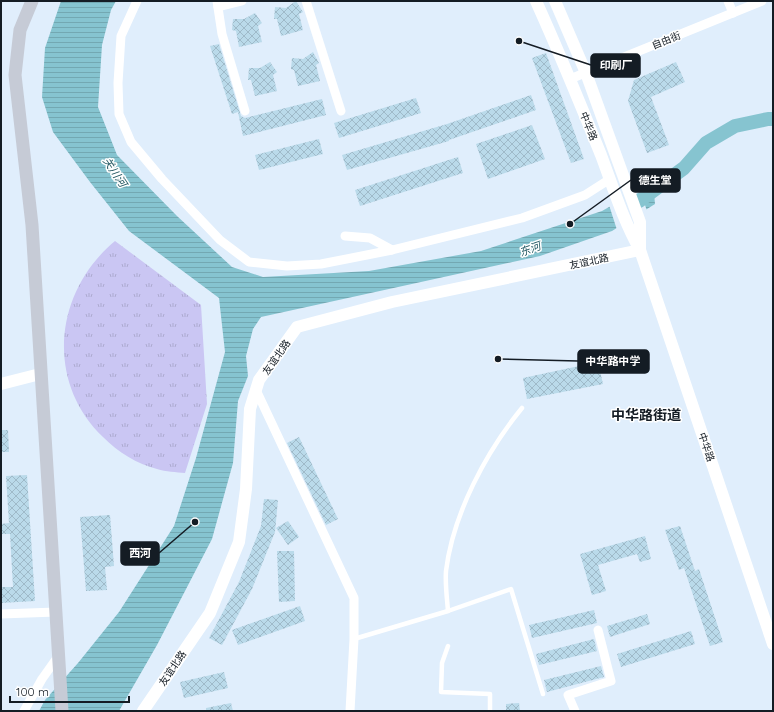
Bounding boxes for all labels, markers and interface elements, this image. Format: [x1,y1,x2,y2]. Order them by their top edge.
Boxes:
street label: 自由街 [650,29,683,52]
callout: 印刷厂 [591,54,640,77]
text: 印刷厂 [600,58,633,72]
street label: 中华路 [577,110,600,143]
water label: 关川河 [100,154,131,191]
callout: 德生堂 [631,169,680,192]
text: 德生堂 [639,173,672,187]
water label: 东河 [517,238,545,259]
street label: 友谊北路 [568,251,610,272]
street label: 友谊北路 [260,337,293,377]
callout: 中华路中学 [578,350,649,373]
text: 中华路中学 [586,354,641,368]
district label: 中华路街道 [611,406,681,424]
street label: 中华路 [695,431,718,463]
callout: 西河 [121,542,159,565]
text: 西河 [129,546,151,560]
street label: 友谊北路 [156,648,189,688]
scale bar [10,678,129,704]
text: 100 m [16,684,49,699]

